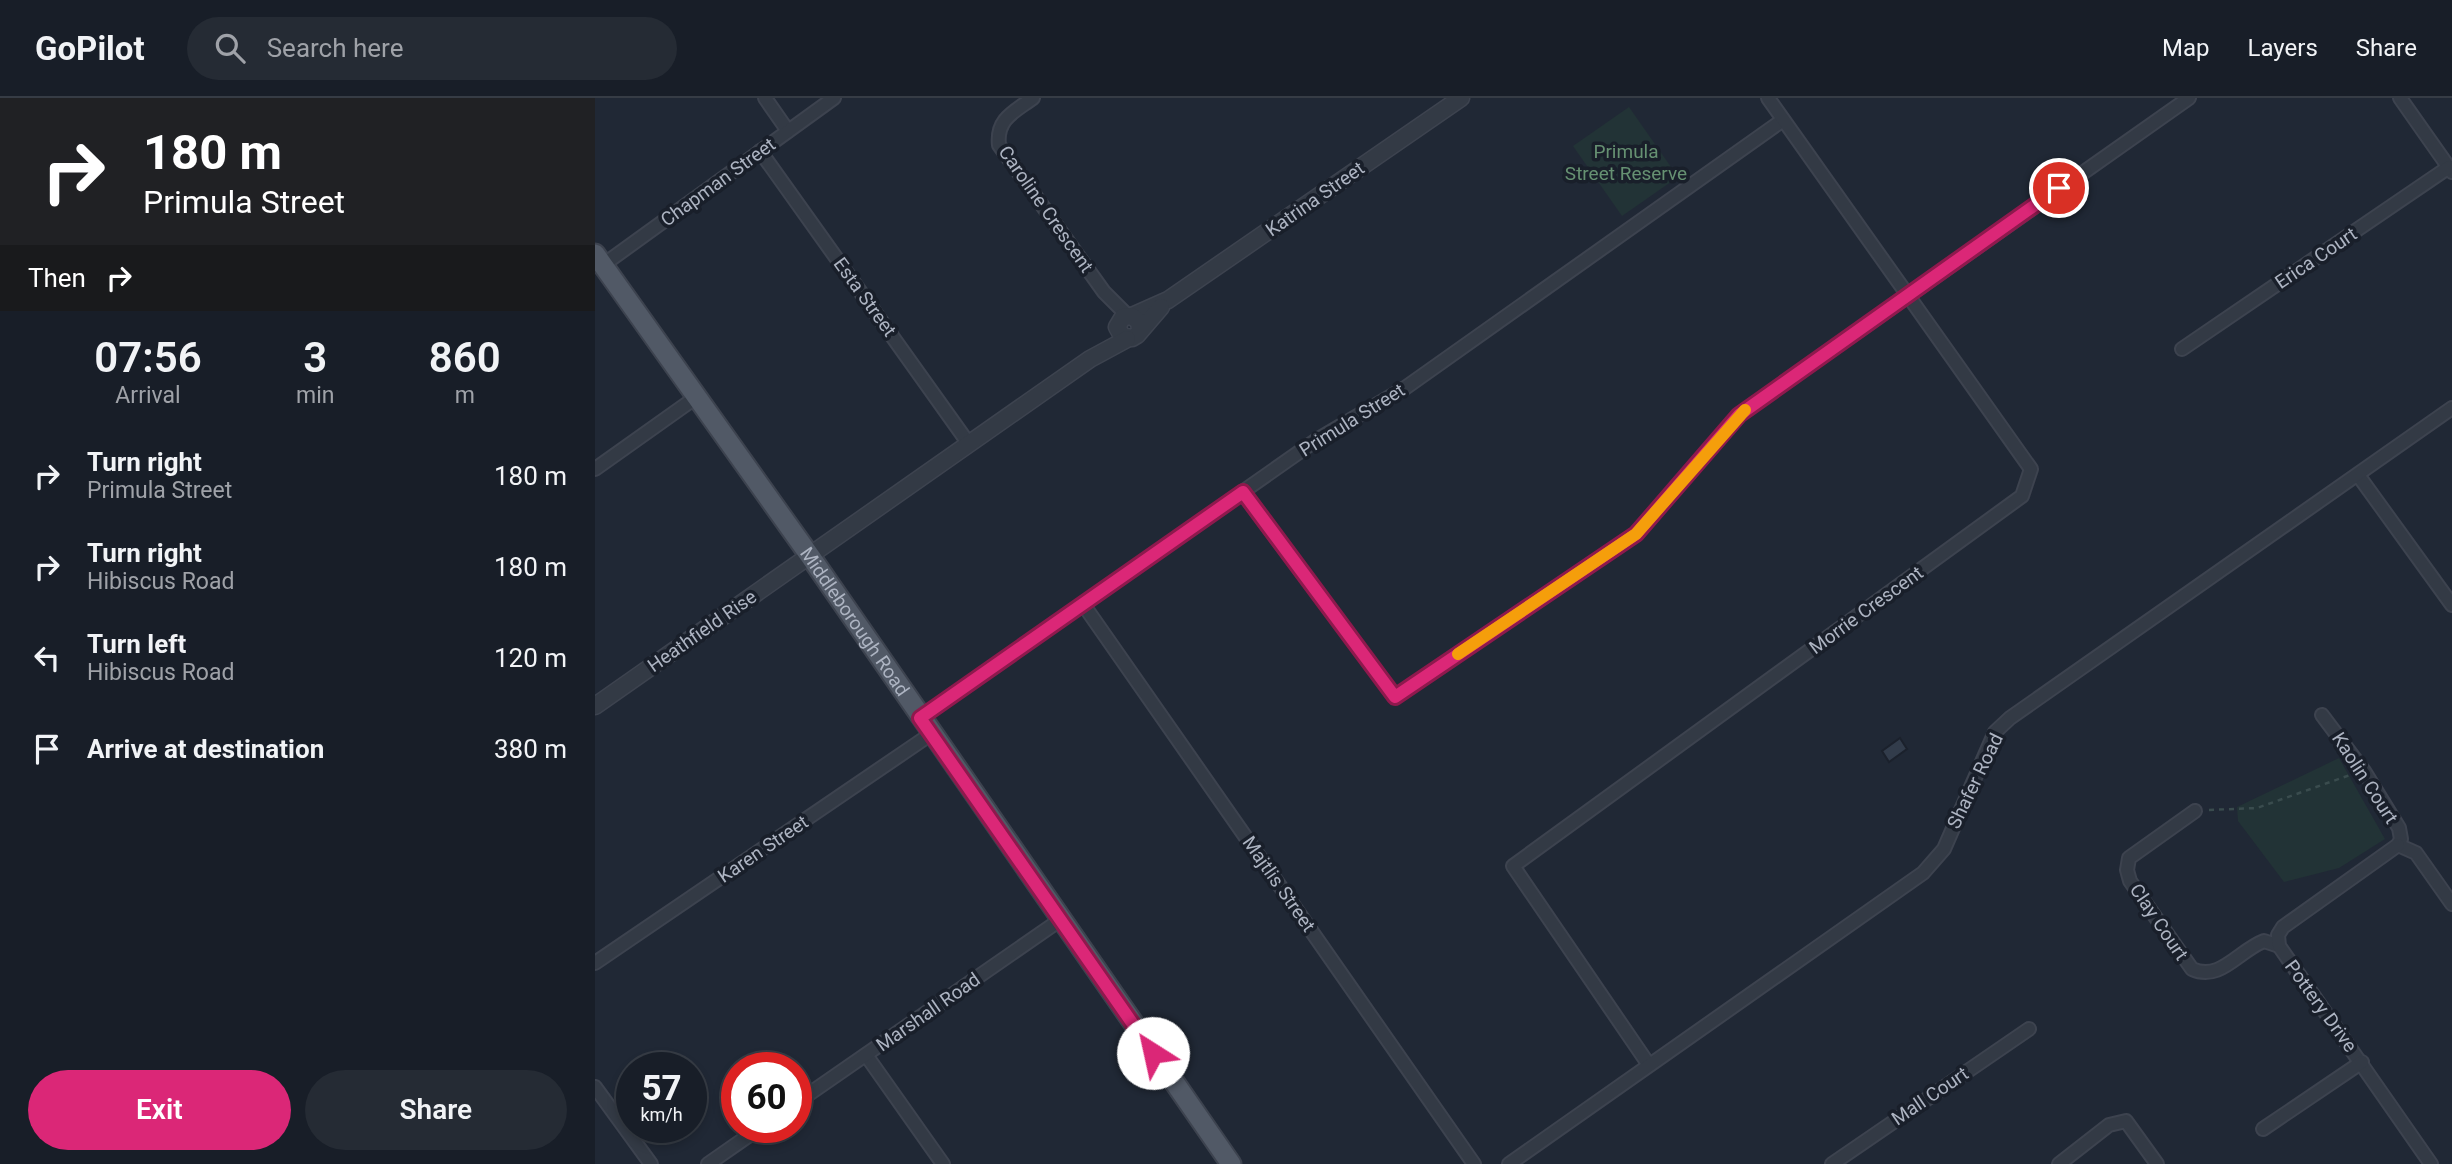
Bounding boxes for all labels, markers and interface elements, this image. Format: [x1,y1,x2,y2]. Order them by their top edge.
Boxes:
search box [187,17,677,80]
text: GoPilot [35,29,145,68]
icon: search [211,29,249,67]
text: Search here [267,33,403,63]
text: Map [2162,34,2210,62]
text: Layers [2248,34,2318,62]
text: Share [2356,34,2417,62]
text: 180 m [143,124,282,181]
icon: right [28,126,119,217]
street label: Chapman Street [656,133,780,231]
park label: Primula Street Reserve [1565,140,1687,185]
street label: Caroline Crescent [994,141,1098,277]
street label: Katrina Street [1261,157,1369,241]
pin [2029,158,2089,218]
icon: arrive [2040,169,2078,207]
text: Primula Street [143,183,345,221]
street label: Erica Court [2271,222,2361,294]
street label: Esta Street [829,253,901,341]
icon: right [100,259,138,297]
text: Then [28,263,86,293]
text: 07:56 [94,333,202,382]
text: 3 [303,333,327,382]
text: 860 [429,333,501,382]
street label: Primula Street [1295,378,1409,462]
text: Arrival [115,382,181,409]
text: min [296,382,334,409]
text: m [455,382,475,409]
text: Turn right [87,447,202,477]
icon: right [28,457,66,495]
text: 180 m [494,461,567,491]
text: Primula Street [87,477,232,504]
text: Turn right [87,538,202,568]
street label: Middleborough Road [796,542,915,700]
icon: right [28,548,66,586]
text: 180 m [494,552,567,582]
street label: Morrie Crescent [1805,561,1927,659]
text: Hibiscus Road [87,568,234,595]
street label: Heathfield Rise [643,585,761,677]
text: Turn left [87,629,186,659]
icon: left [28,639,66,677]
text: 120 m [494,643,567,673]
text: Hibiscus Road [87,659,234,686]
street label: Kaolin Court [2327,728,2403,828]
icon: arrive [28,730,66,768]
street label: Shafer Road [1942,730,2008,832]
text: Arrive at destination [87,734,324,764]
text: 380 m [494,734,567,764]
street label: Karen Street [713,810,813,888]
street label: Majtlis Street [1238,832,1320,936]
street label: Clay Court [2125,879,2193,965]
street label: Pottery Drive [2280,955,2362,1057]
street label: Marshall Road [872,968,984,1056]
position arrow [1116,1016,1190,1090]
speed limit sign: 60 [721,1052,812,1143]
street label: Mall Court [1887,1062,1973,1130]
text: 57 [641,1068,682,1109]
button: Exit [28,1070,291,1150]
button: Share [305,1070,567,1150]
text: km/h [640,1104,683,1125]

